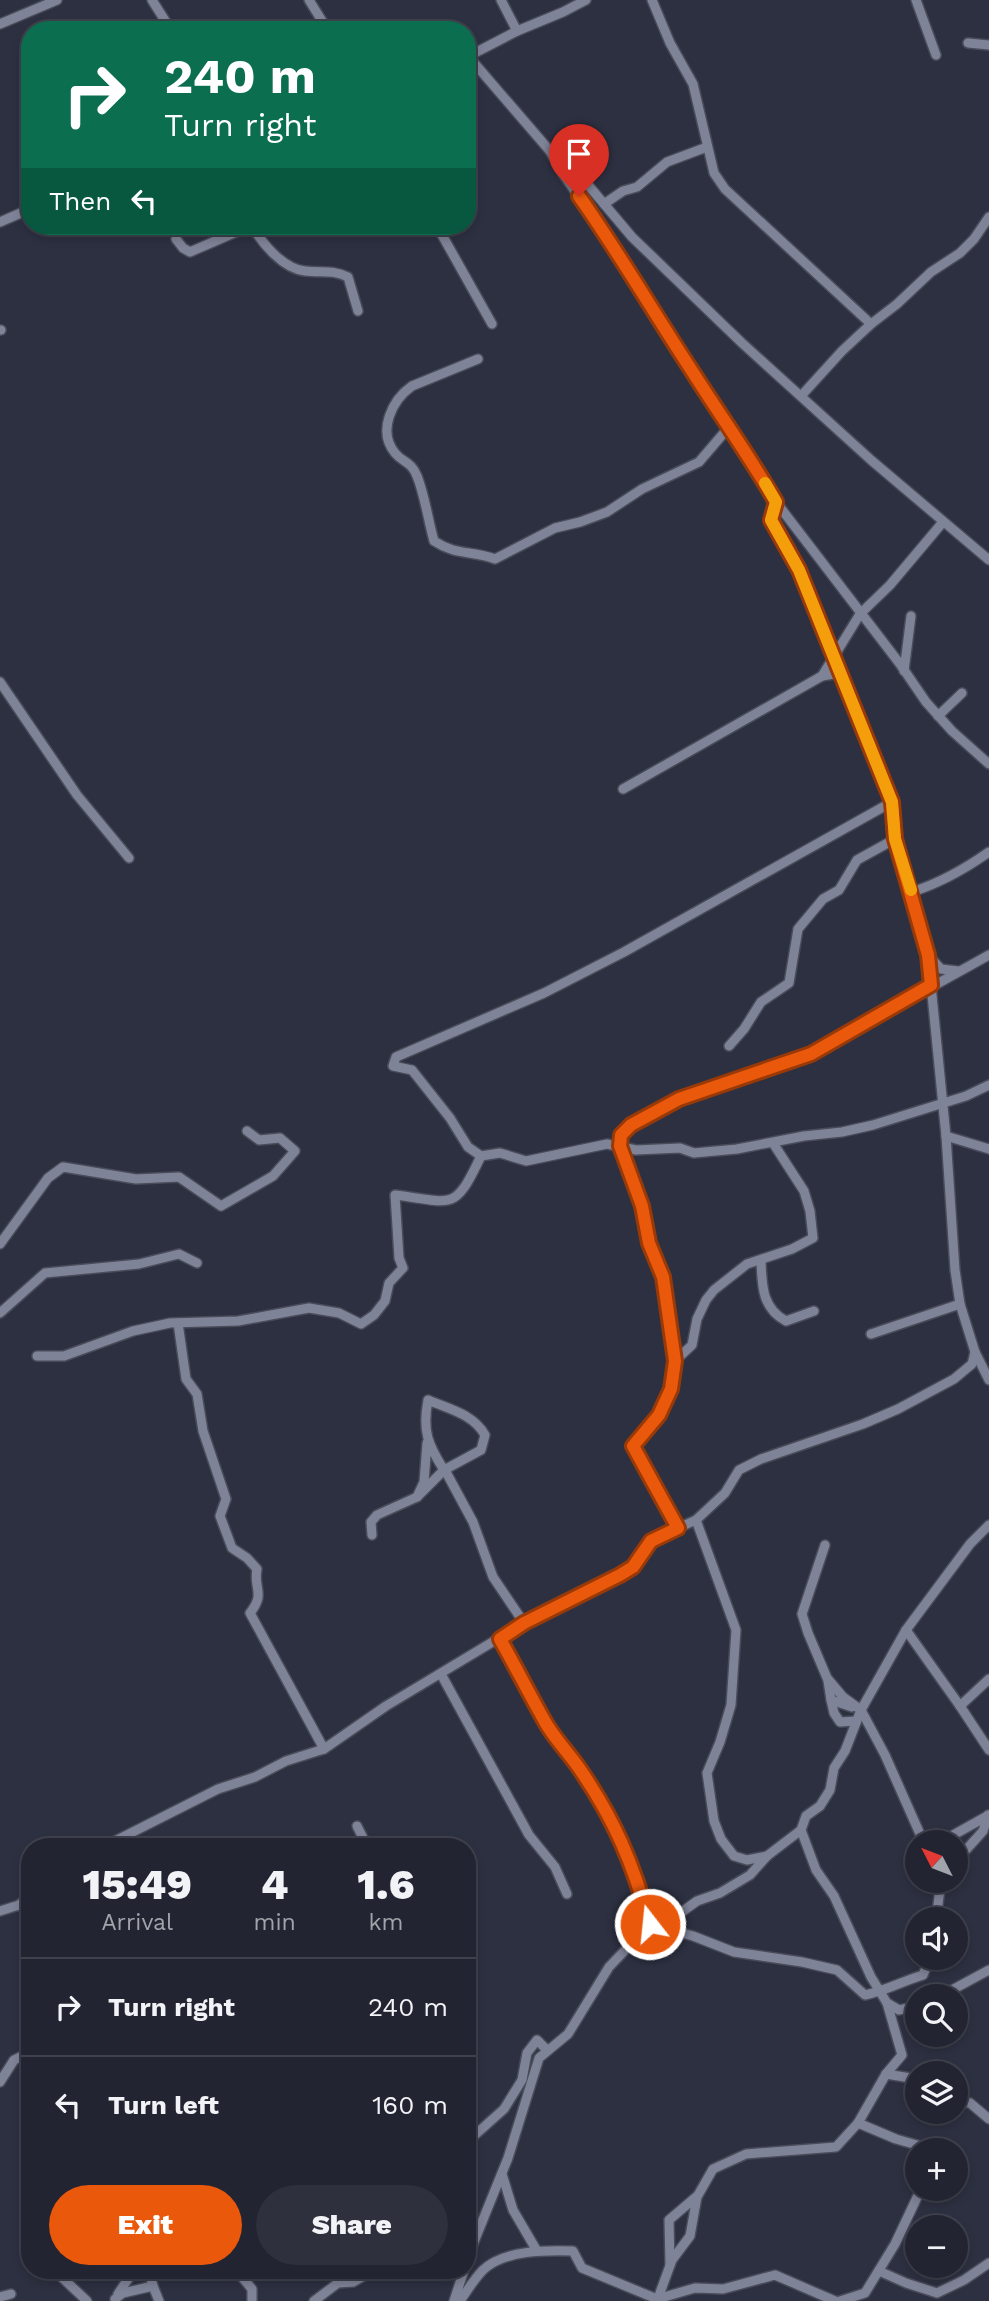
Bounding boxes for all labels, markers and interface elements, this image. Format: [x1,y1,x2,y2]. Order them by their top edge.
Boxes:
text: 240 m [164,47,316,105]
icon: right [49,49,140,140]
text: Turn right [164,106,316,144]
pin [549,124,609,196]
icon: arrive [560,135,598,173]
icon: left [125,182,163,220]
text: Then [49,186,111,216]
north arrow [905,1830,968,1894]
map controls [905,1830,968,2278]
text: 15:49 [83,1860,192,1909]
text: 4 [261,1860,289,1909]
text: 1.6 [357,1860,415,1909]
position arrow [613,1887,687,1961]
button: sound [905,1907,968,1970]
text: Arrival [101,1909,173,1936]
text: min [254,1909,296,1936]
text: km [368,1909,403,1936]
button: search [905,1984,968,2047]
icon: right [49,1988,87,2026]
text: Turn right [108,1992,235,2022]
text: 240 m [368,1992,448,2022]
button: layers [905,2061,968,2124]
icon: left [49,2086,87,2124]
text: Turn left [108,2090,219,2120]
text: 160 m [372,2090,448,2120]
button: + [905,2138,968,2201]
button: Exit [49,2185,242,2265]
button: Share [256,2185,448,2265]
button: − [905,2215,968,2278]

